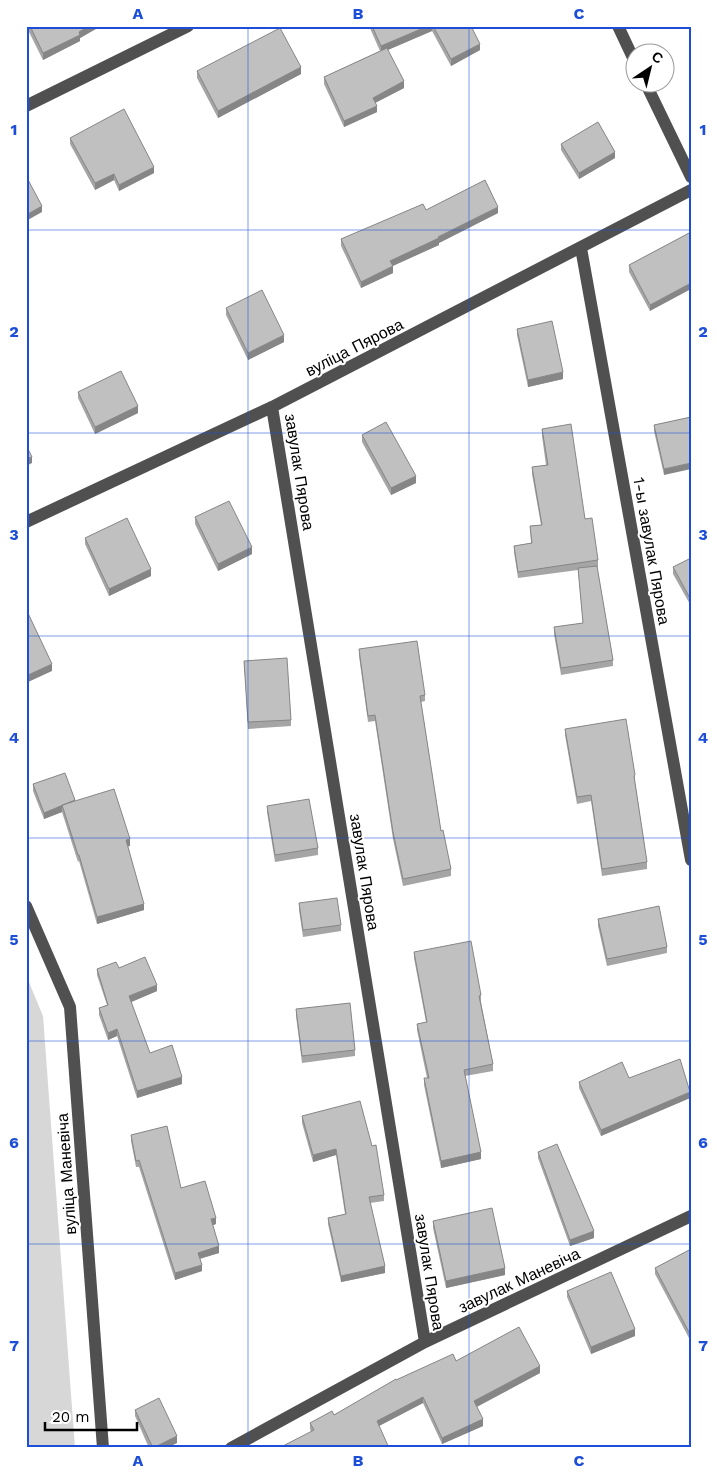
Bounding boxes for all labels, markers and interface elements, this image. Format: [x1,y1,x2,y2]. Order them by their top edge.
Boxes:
text: A [133,4,144,23]
text: B [353,4,364,23]
text: C [574,4,585,23]
north arrow [624,42,674,92]
text: С [649,48,666,67]
text: 1 [11,120,17,139]
text: 1 [700,120,706,139]
street label: вуліца Пярова [302,315,406,380]
text: 2 [9,322,19,341]
text: 2 [698,322,708,341]
street label: завулак Пярова [281,412,318,532]
street label: 1-ы завулак Пярова [629,476,674,626]
text: 3 [9,525,19,544]
text: 3 [698,525,708,544]
text: 4 [9,728,19,747]
text: 4 [698,728,708,747]
street label: завулак Пярова [346,812,383,932]
text: 5 [9,930,19,949]
text: 5 [698,930,708,949]
street label: вуліца Маневіча [53,1113,80,1235]
text: 6 [9,1133,19,1152]
text: 6 [698,1133,708,1152]
street label: завулак Пярова [411,1212,448,1332]
street label: завулак Маневіча [455,1244,583,1317]
text: 7 [9,1336,19,1355]
text: 7 [698,1336,708,1355]
scale bar [45,1399,138,1431]
text: 20 m [52,1408,90,1426]
text: A [133,1451,144,1470]
text: B [353,1451,364,1470]
text: C [574,1451,585,1470]

